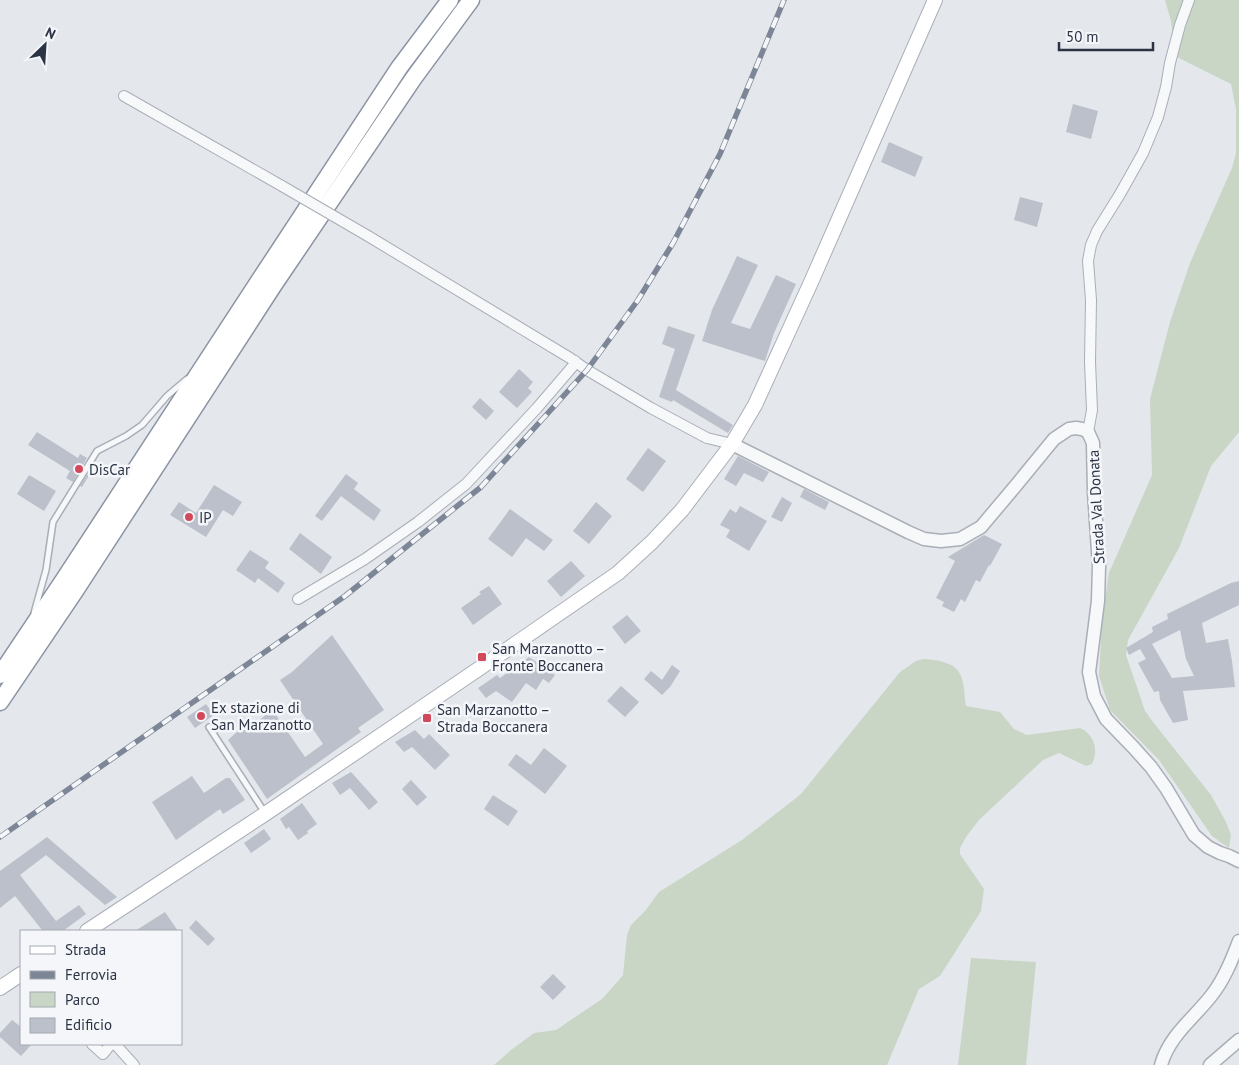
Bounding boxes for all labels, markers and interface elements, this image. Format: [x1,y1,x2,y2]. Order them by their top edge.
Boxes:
north arrow [20,20,70,70]
scale bar [1059,20,1153,52]
text: N [43,23,58,43]
text: 50 m [1066,27,1099,46]
street label: Strada Val Donata [1084,449,1108,565]
place label: DisCar [89,460,130,479]
marker: DisCar [73,463,85,475]
place label: IP [199,508,212,527]
marker: IP [183,511,195,523]
place label: San Marzanotto – Fronte Boccanera [492,639,605,675]
marker: San Marzanotto – Fronte Boccanera [476,651,488,663]
place label: Ex stazione di San Marzanotto [211,698,311,734]
place label: San Marzanotto – Strada Boccanera [437,700,550,736]
marker: Ex stazione di San Marzanotto [195,710,207,722]
marker: San Marzanotto – Strada Boccanera [421,712,433,724]
legend [20,930,182,1045]
text: Strada [65,940,106,959]
text: Ferrovia [65,965,117,984]
text: Parco [65,990,100,1009]
text: Edificio [65,1015,112,1034]

